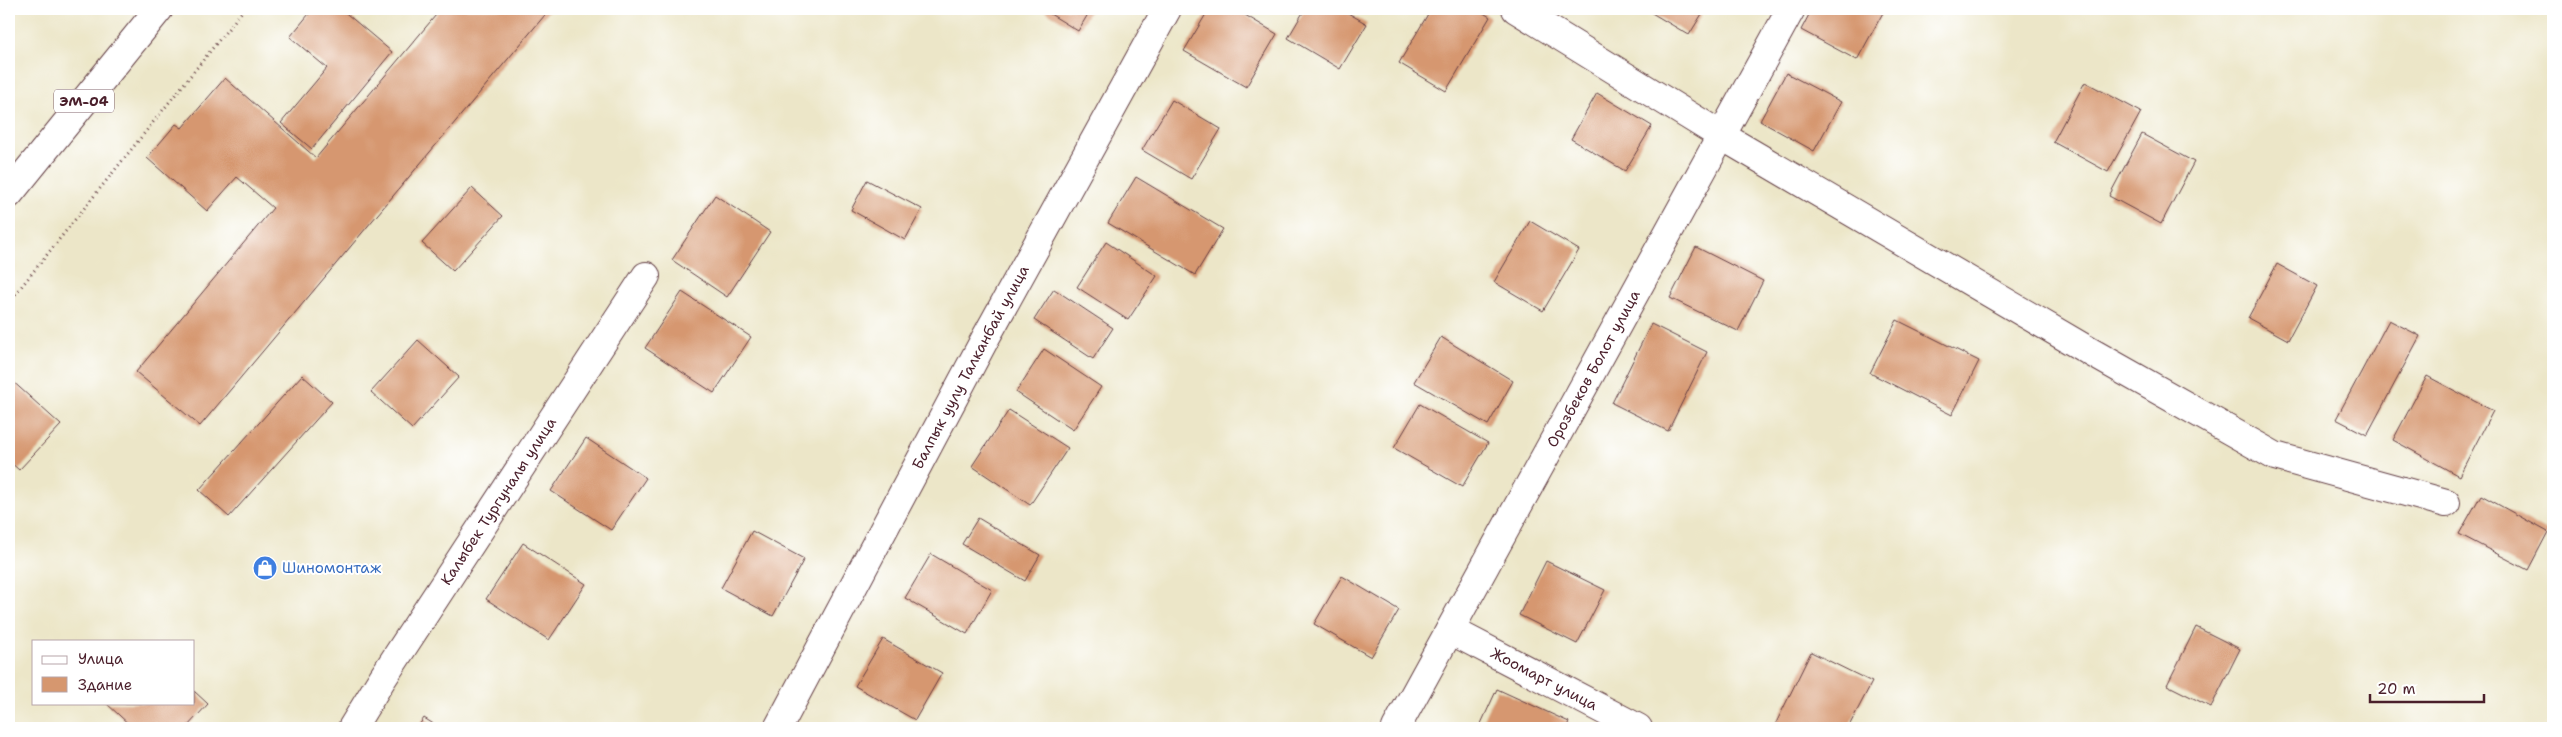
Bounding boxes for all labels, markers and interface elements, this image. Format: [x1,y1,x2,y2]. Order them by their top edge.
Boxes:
road number: ЭМ-04 [54,90,114,112]
street label: Балпык уулу Талканбай улица [907,261,1034,473]
street label: Орозбеков Болот улица [1542,286,1645,451]
street label: Калыбек Тургуналы улица [436,413,561,589]
shop icon: Шиномонтаж [252,555,278,581]
place label: Шиномонтаж [282,558,382,578]
legend [32,640,195,704]
street label: Жоомарт улица [1487,643,1601,715]
text: Улица [78,649,124,669]
scale bar [2370,672,2483,704]
text: Здание [78,675,132,695]
text: 20 m [2377,679,2416,699]

